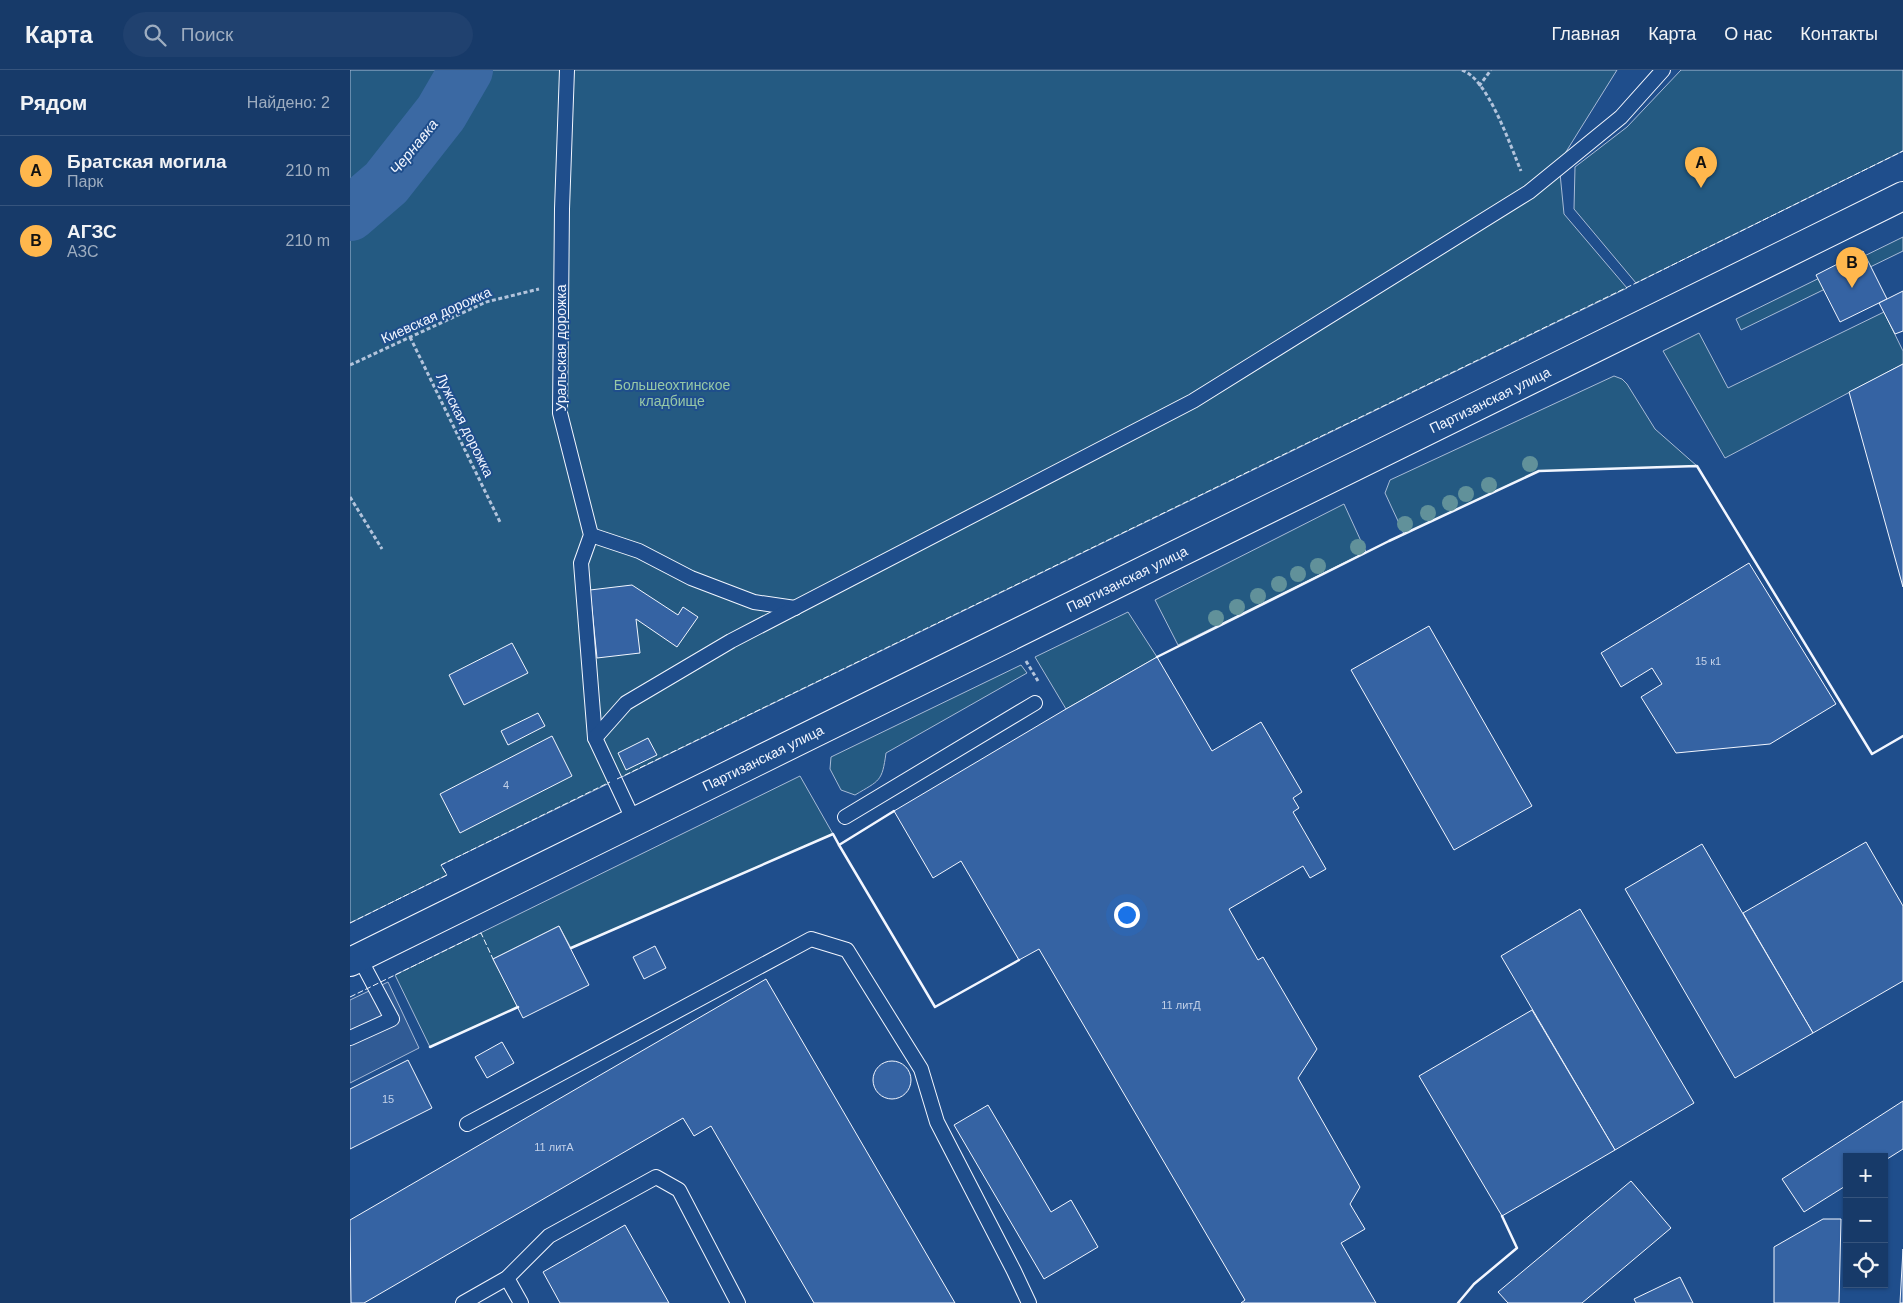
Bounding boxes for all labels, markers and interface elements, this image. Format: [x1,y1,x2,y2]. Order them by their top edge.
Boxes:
search box [123,12,473,57]
text: Карта [25,21,93,48]
icon: search [141,21,169,49]
text: Поиск [181,24,233,45]
text: Главная [1552,24,1620,44]
text: Карта [1648,24,1696,44]
text: О нас [1724,24,1772,44]
text: Контакты [1800,24,1878,44]
text: Рядом [20,91,87,114]
text: Найдено: 2 [247,94,330,111]
water label: Чернавка [386,115,441,178]
pin: A [1685,147,1717,188]
text: Братская могила [67,151,227,172]
text: A [30,162,42,179]
text: 210 m [286,162,330,179]
text: Парк [67,173,103,190]
text: АГЗС [67,221,117,242]
text: B [30,232,42,249]
text: 210 m [286,232,330,249]
text: АЗС [67,243,99,260]
pin: B [1836,247,1868,288]
street label: Киевская дорожка [379,283,494,346]
street label: Уральская дорожка [553,284,569,411]
street label: Партизанская улица [1427,364,1553,436]
street label: Лужская дорожка [433,370,497,480]
park label: Большеохтинское кладбище [614,377,730,409]
street label: Партизанская улица [1064,543,1190,615]
house number: 15 к1 [1695,655,1721,667]
street label: Партизанская улица [700,722,826,794]
house number: 4 [503,779,509,791]
your location [1114,902,1140,928]
house number: 11 литД [1161,999,1201,1011]
house number: 15 [382,1093,394,1105]
house number: 11 литА [534,1141,574,1153]
map controls [1843,1153,1888,1288]
button: + [1843,1153,1888,1198]
button: − [1843,1198,1888,1243]
button: locate [1843,1243,1888,1288]

